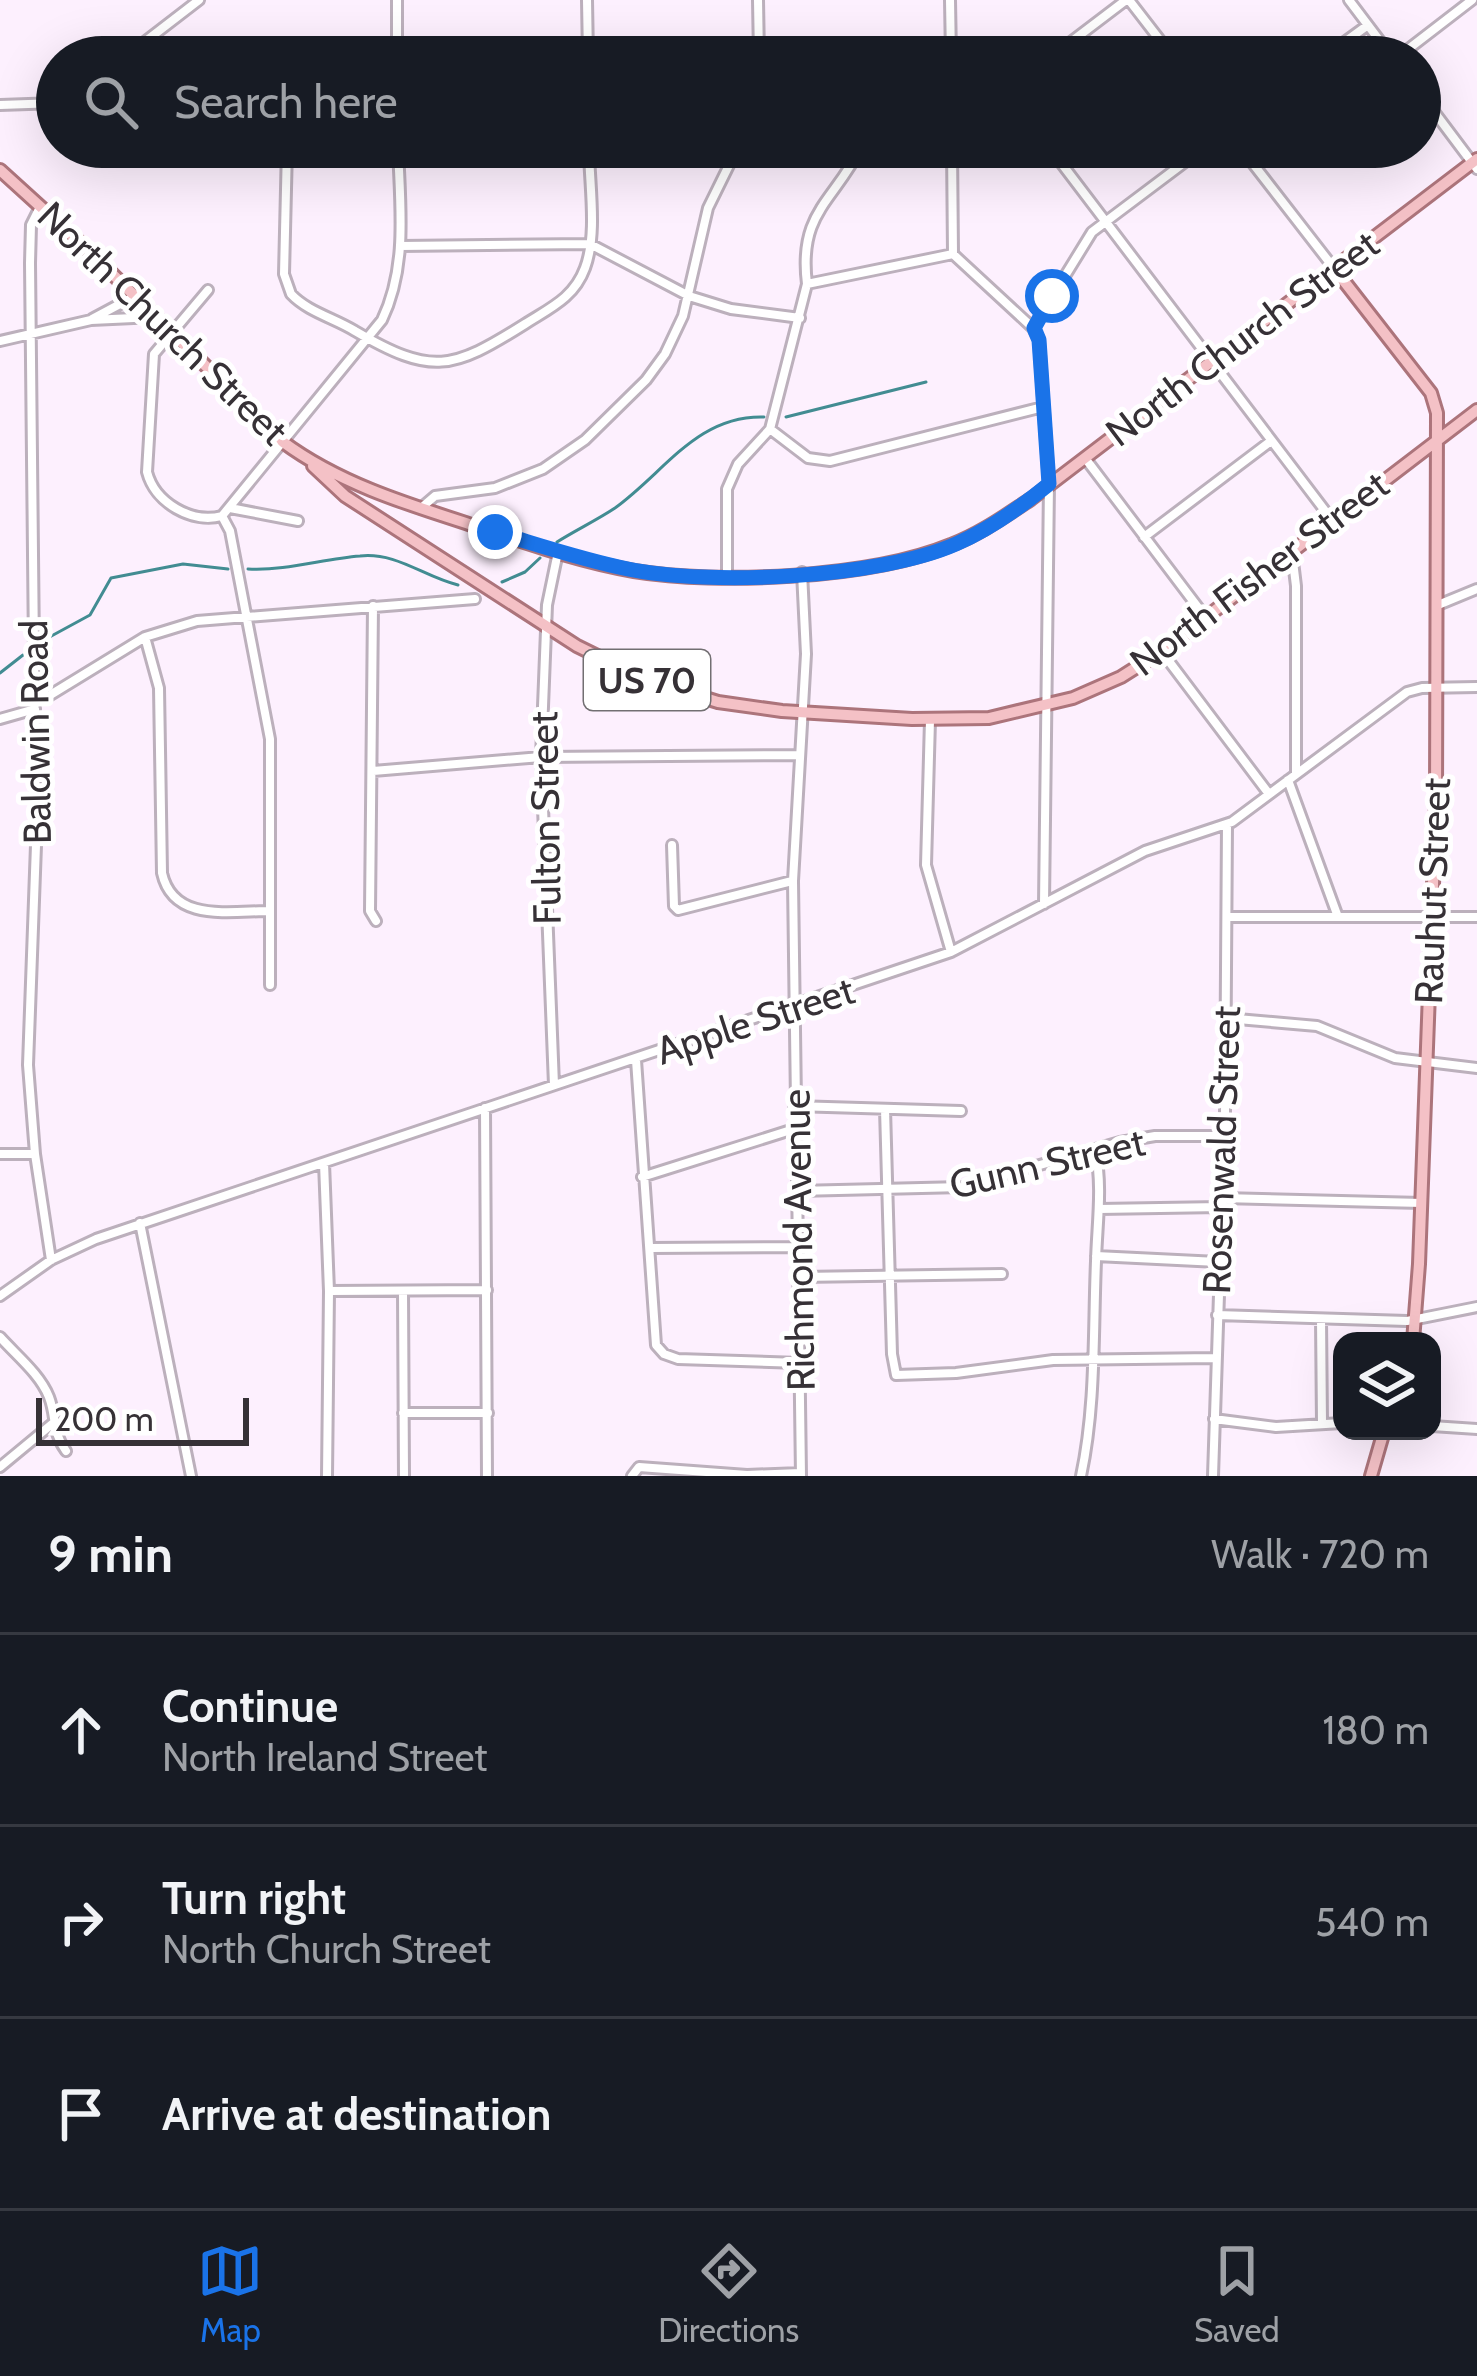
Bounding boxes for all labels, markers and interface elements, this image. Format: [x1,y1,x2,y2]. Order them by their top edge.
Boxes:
search box [36,36,1441,168]
icon: search [78,69,144,135]
text: Search here [174,75,398,129]
street label: North Church Street [28,191,298,455]
street label: North Church Street [1096,220,1388,456]
route start [1025,269,1079,323]
street label: North Fisher Street [1120,460,1398,686]
route end [468,505,522,559]
street label: Baldwin Road [9,619,61,845]
road number: US 70 [584,650,710,710]
street label: Fulton Street [519,711,571,925]
street label: Rauhut Street [1404,777,1460,1005]
street label: Apple Street [650,965,860,1075]
street label: Rosenwald Street [1192,1005,1250,1295]
street label: Richmond Avenue [771,1089,825,1391]
street label: Gunn Street [945,1117,1149,1209]
map controls [1333,1332,1441,1440]
button: layers [1333,1332,1441,1440]
scale bar [36,1392,249,1445]
text: 200 m [54,1399,154,1439]
text: 9 min [48,1523,173,1585]
text: Walk · 720 m [1211,1530,1429,1578]
text: Continue [162,1679,338,1733]
icon: ahead [48,1697,114,1763]
text: 180 m [1322,1706,1429,1754]
text: North Ireland Street [162,1733,488,1781]
text: Turn right [162,1871,346,1925]
icon: right [48,1889,114,1955]
text: 540 m [1315,1898,1429,1946]
text: North Church Street [162,1925,491,1973]
icon: arrive [48,2081,114,2147]
text: Arrive at destination [162,2087,551,2141]
tab: Map [197,2238,263,2350]
tab: Directions [658,2238,799,2350]
tab: Saved [1194,2238,1280,2350]

